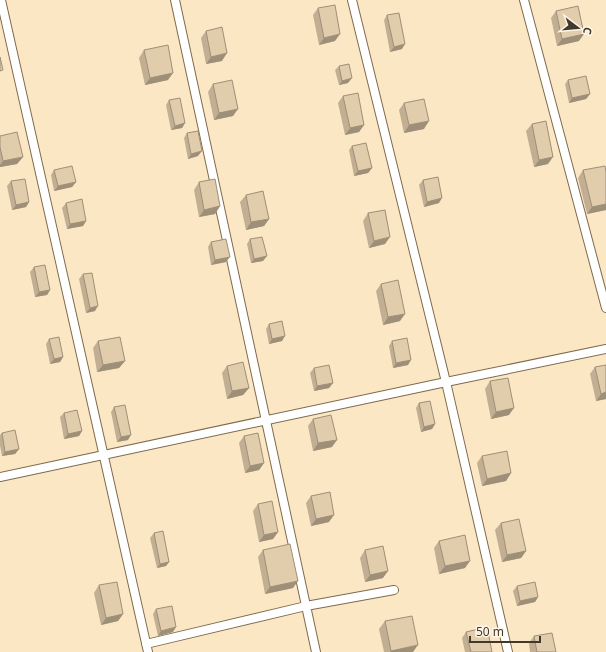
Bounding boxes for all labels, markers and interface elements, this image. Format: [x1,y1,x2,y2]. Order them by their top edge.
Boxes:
north arrow [558,8,598,48]
text: С [580,25,596,36]
scale bar [470,618,540,644]
text: 50 m [476,623,504,640]

